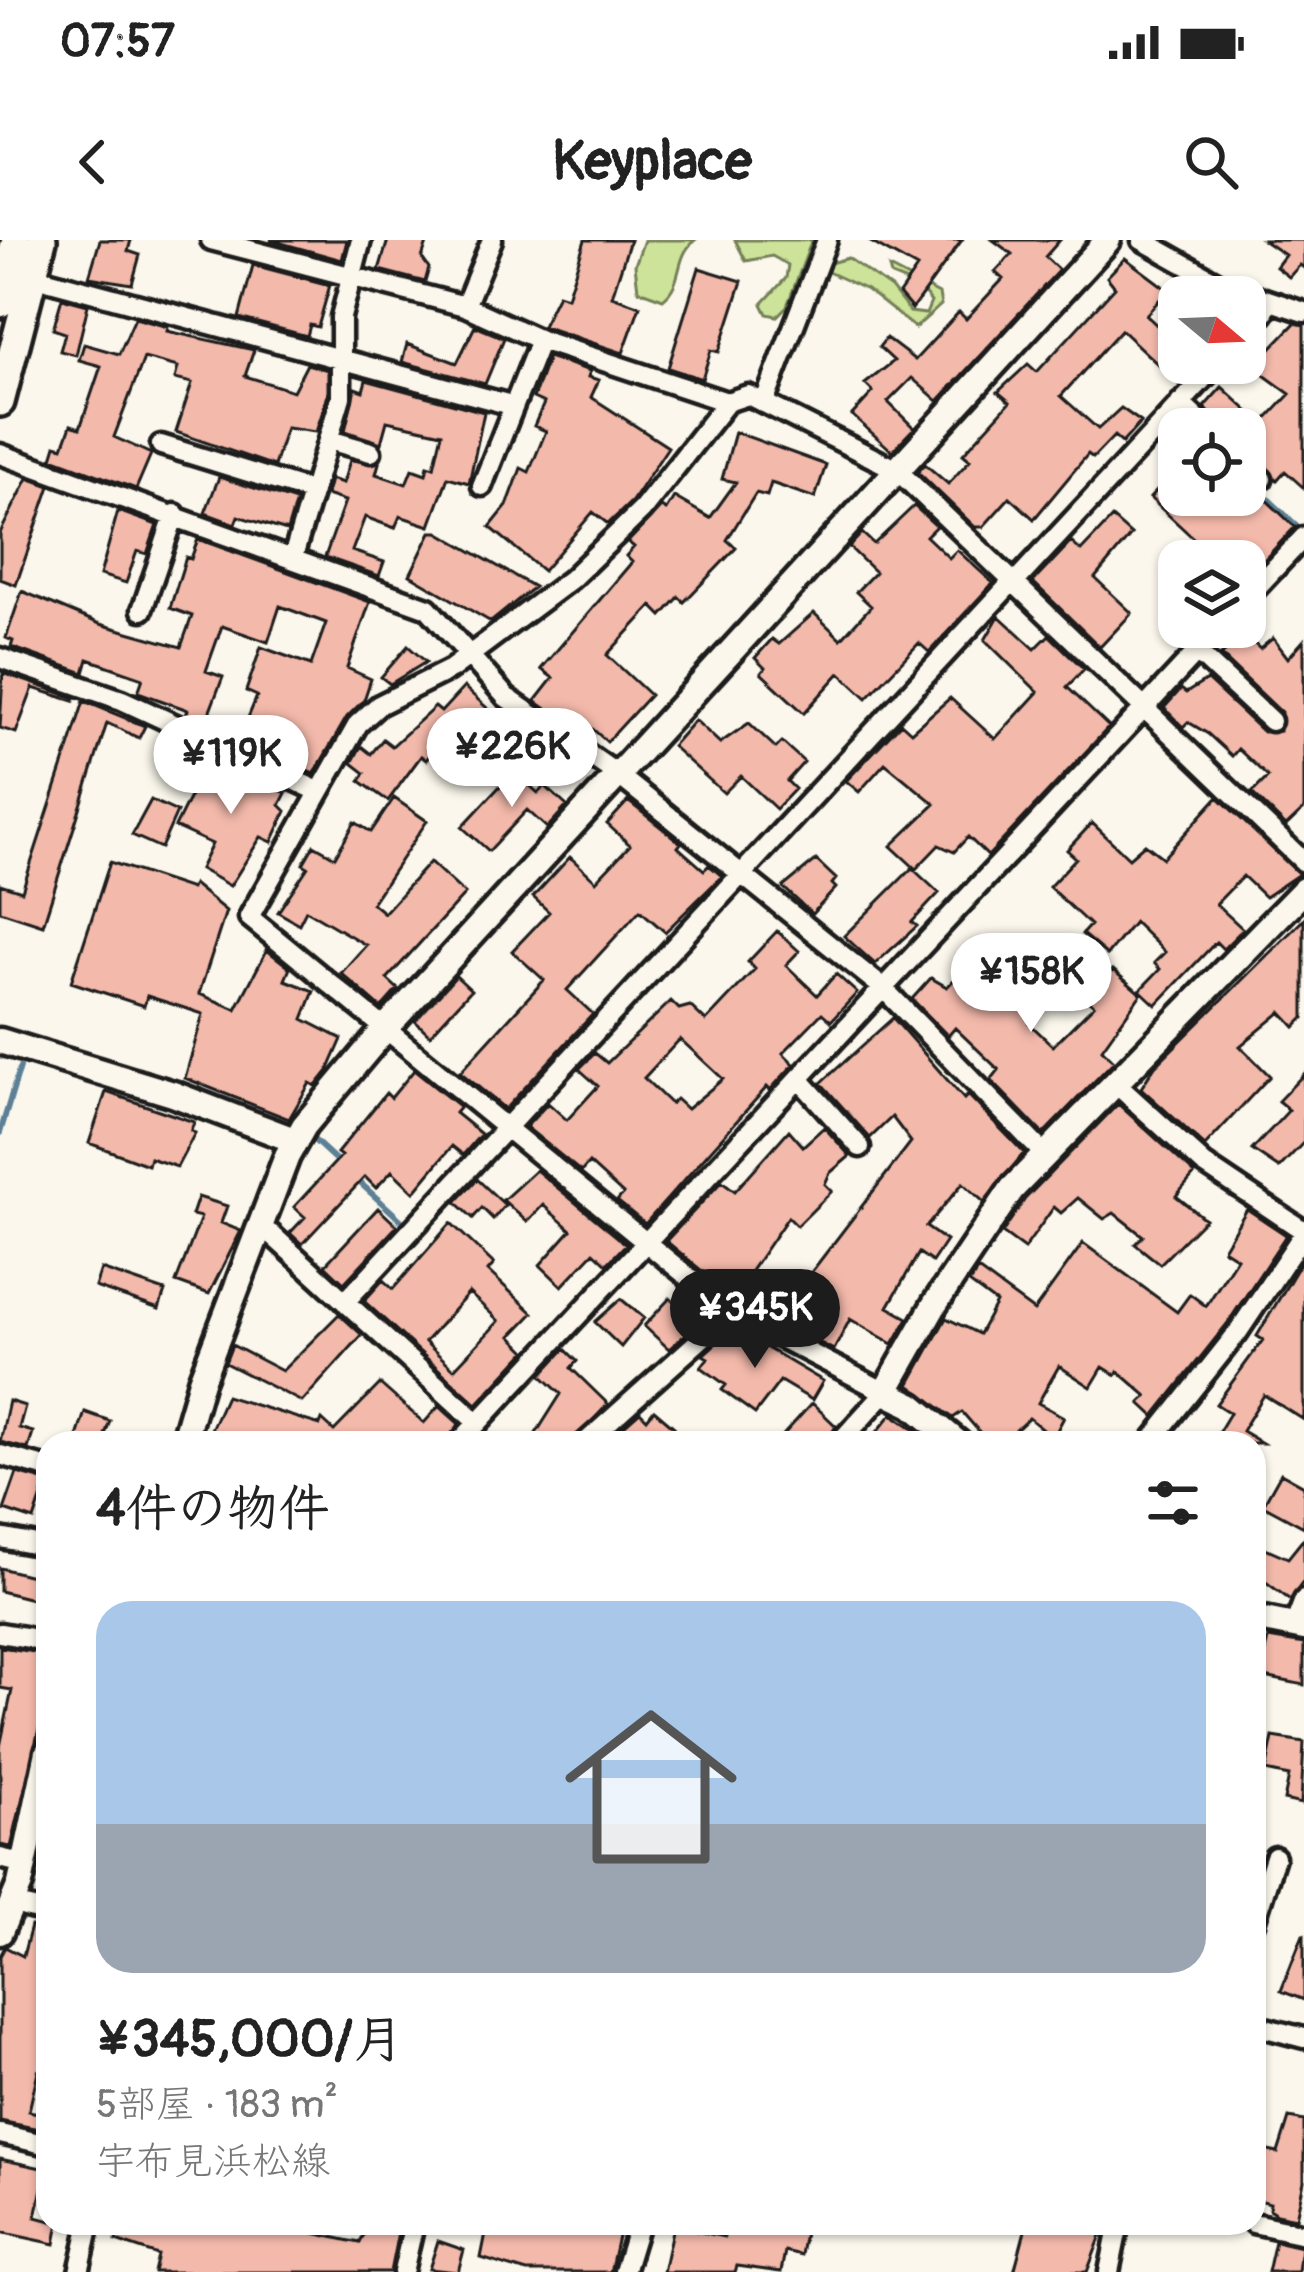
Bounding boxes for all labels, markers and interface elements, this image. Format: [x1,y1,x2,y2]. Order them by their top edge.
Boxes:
text: 07:57 [60,14,175,70]
text: Keyplace [552,128,752,196]
icon: back [60,129,126,195]
icon: search [1178,129,1244,195]
north arrow [1158,276,1266,384]
map controls [1158,276,1266,648]
button: locate [1158,408,1266,516]
button: layers [1158,540,1266,648]
pin: ¥226K [428,708,596,810]
pin: ¥119K [147,715,315,817]
text: ¥226K [454,722,570,771]
text: ¥119K [180,729,282,778]
pin: ¥158K [947,933,1115,1035]
text: ¥158K [978,947,1084,996]
pin: ¥345K [671,1269,839,1371]
text: ¥345K [697,1283,813,1332]
icon: filters [1140,1470,1206,1536]
text: 4件の物件 [96,1477,330,1541]
icon: home [543,1679,759,1895]
text: ¥345,000/月 [96,2008,404,2072]
text: 5部屋 · 183 m² [96,2080,338,2129]
text: 宇布見浜松線 [96,2137,330,2186]

